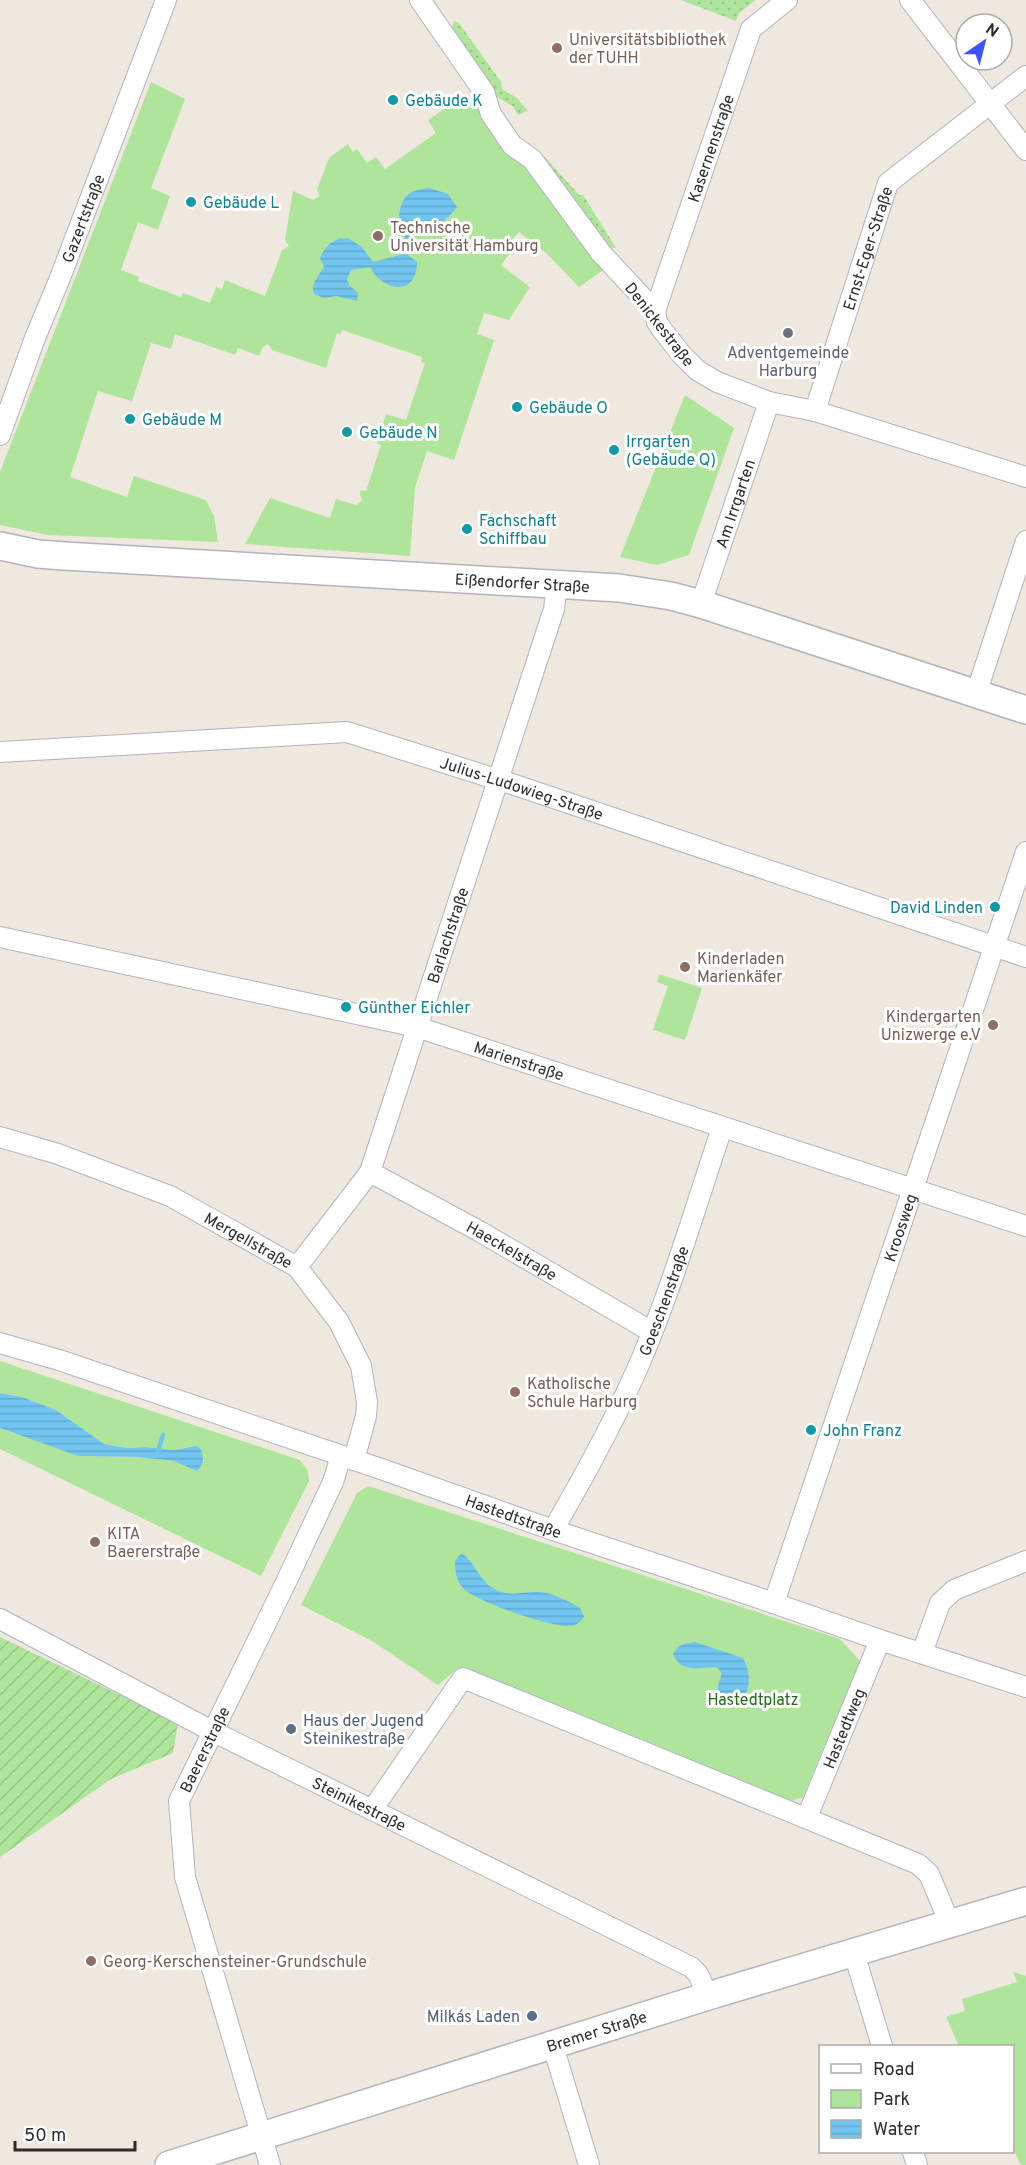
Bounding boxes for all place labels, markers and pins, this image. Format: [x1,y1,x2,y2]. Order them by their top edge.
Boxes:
place label: Universitätsbibliothek der TUHH [569,31,726,69]
marker: Universitätsbibliothek der TUHH [550,41,564,55]
place label: Gebäude K [405,92,483,112]
marker: Gebäude K [386,93,400,107]
place label: Gebäude L [203,194,279,214]
marker: Gebäude L [184,195,198,209]
place label: Technische Universität Hamburg [390,219,539,257]
marker: Technische Universität Hamburg [371,229,385,243]
marker: Adventgemeinde Harburg [781,326,795,340]
place label: Adventgemeinde Harburg [727,344,849,382]
place label: Gebäude O [529,399,608,419]
marker: Gebäude O [510,400,524,414]
place label: Gebäude M [142,411,222,431]
marker: Gebäude M [123,412,137,426]
place label: Gebäude N [359,424,438,444]
marker: Gebäude N [340,425,354,439]
place label: Irrgarten (Gebäude Q) [626,433,716,471]
marker: Irrgarten (Gebäude Q) [607,443,621,457]
place label: Fachschaft Schiffbau [479,512,557,550]
marker: Fachschaft Schiffbau [460,522,474,536]
place label: David Linden [890,899,983,919]
marker: David Linden [988,900,1002,914]
place label: Kinderladen Marienkäfer [697,950,784,988]
marker: Kinderladen Marienkäfer [678,960,692,974]
place label: Günther Eichler [358,999,470,1019]
marker: Günther Eichler [339,1000,353,1014]
place label: Kindergarten Unizwerge e.V [881,1008,981,1046]
marker: Kindergarten Unizwerge e.V [986,1018,1000,1032]
place label: Katholische Schule Harburg [527,1375,637,1413]
marker: Katholische Schule Harburg [508,1385,522,1399]
place label: John Franz [823,1422,902,1442]
marker: John Franz [804,1423,818,1437]
place label: KITA Baererstraße [107,1525,200,1563]
marker: KITA Baererstraße [88,1535,102,1549]
place label: Haus der Jugend Steinikestraße [303,1712,424,1750]
marker: Haus der Jugend Steinikestraße [284,1722,298,1736]
place label: Georg-Kerschensteiner-Grundschule [103,1953,367,1973]
marker: Georg-Kerschensteiner-Grundschule [84,1954,98,1968]
place label: Milka´s Laden [427,2008,520,2028]
marker: Milka´s Laden [525,2009,539,2023]

